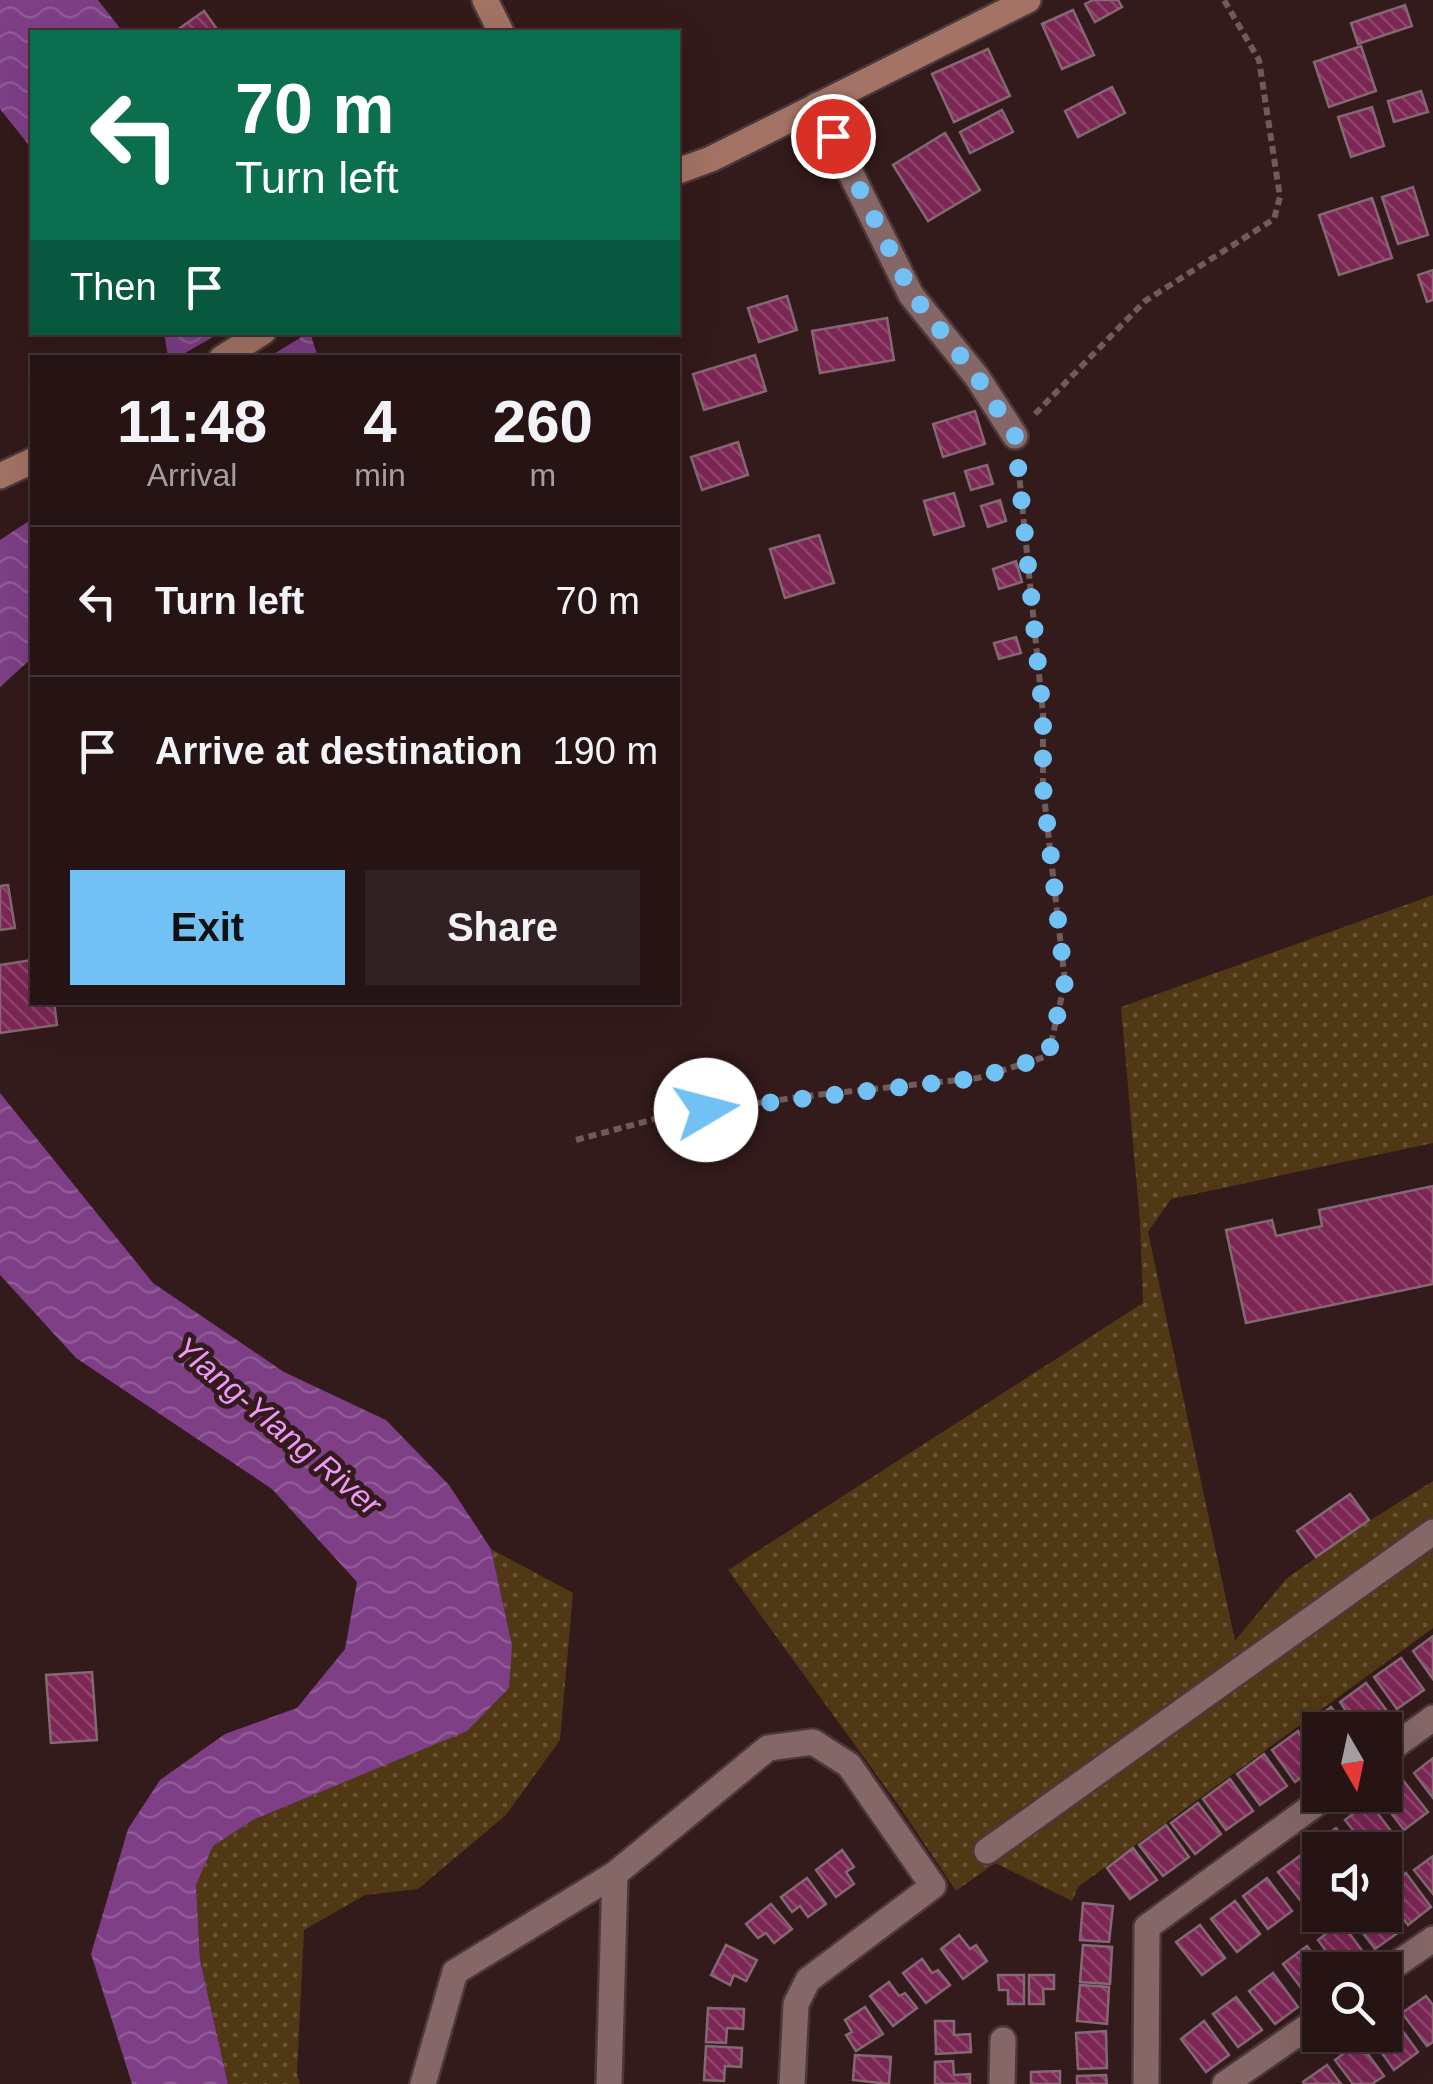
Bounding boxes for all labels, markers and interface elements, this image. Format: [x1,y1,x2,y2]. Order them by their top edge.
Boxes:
icon: left [70,70,200,200]
text: 70 m [235,70,395,148]
pin [791,94,876,179]
icon: arrive [806,109,861,164]
text: Turn left [235,152,398,203]
icon: arrive [177,260,232,315]
text: Then [70,266,157,308]
text: 11:48 [117,388,267,455]
text: 4 [363,388,397,455]
text: 260 [493,388,593,455]
text: Arrival [147,457,237,493]
text: min [354,457,406,493]
text: m [530,457,556,493]
icon: left [70,574,125,629]
text: Turn left [155,580,304,622]
text: 70 m [556,580,640,622]
icon: arrive [70,724,125,779]
text: Arrive at destination [155,730,522,772]
text: 190 m [552,730,658,772]
button: Exit [70,870,345,985]
button: Share [365,870,640,985]
position arrow [654,1058,758,1162]
water label: Ylang-Ylang River [168,1329,389,1524]
north arrow [1302,1712,1402,1812]
map controls [1302,1712,1402,2052]
button: sound [1302,1832,1402,1932]
button: search [1302,1952,1402,2052]

